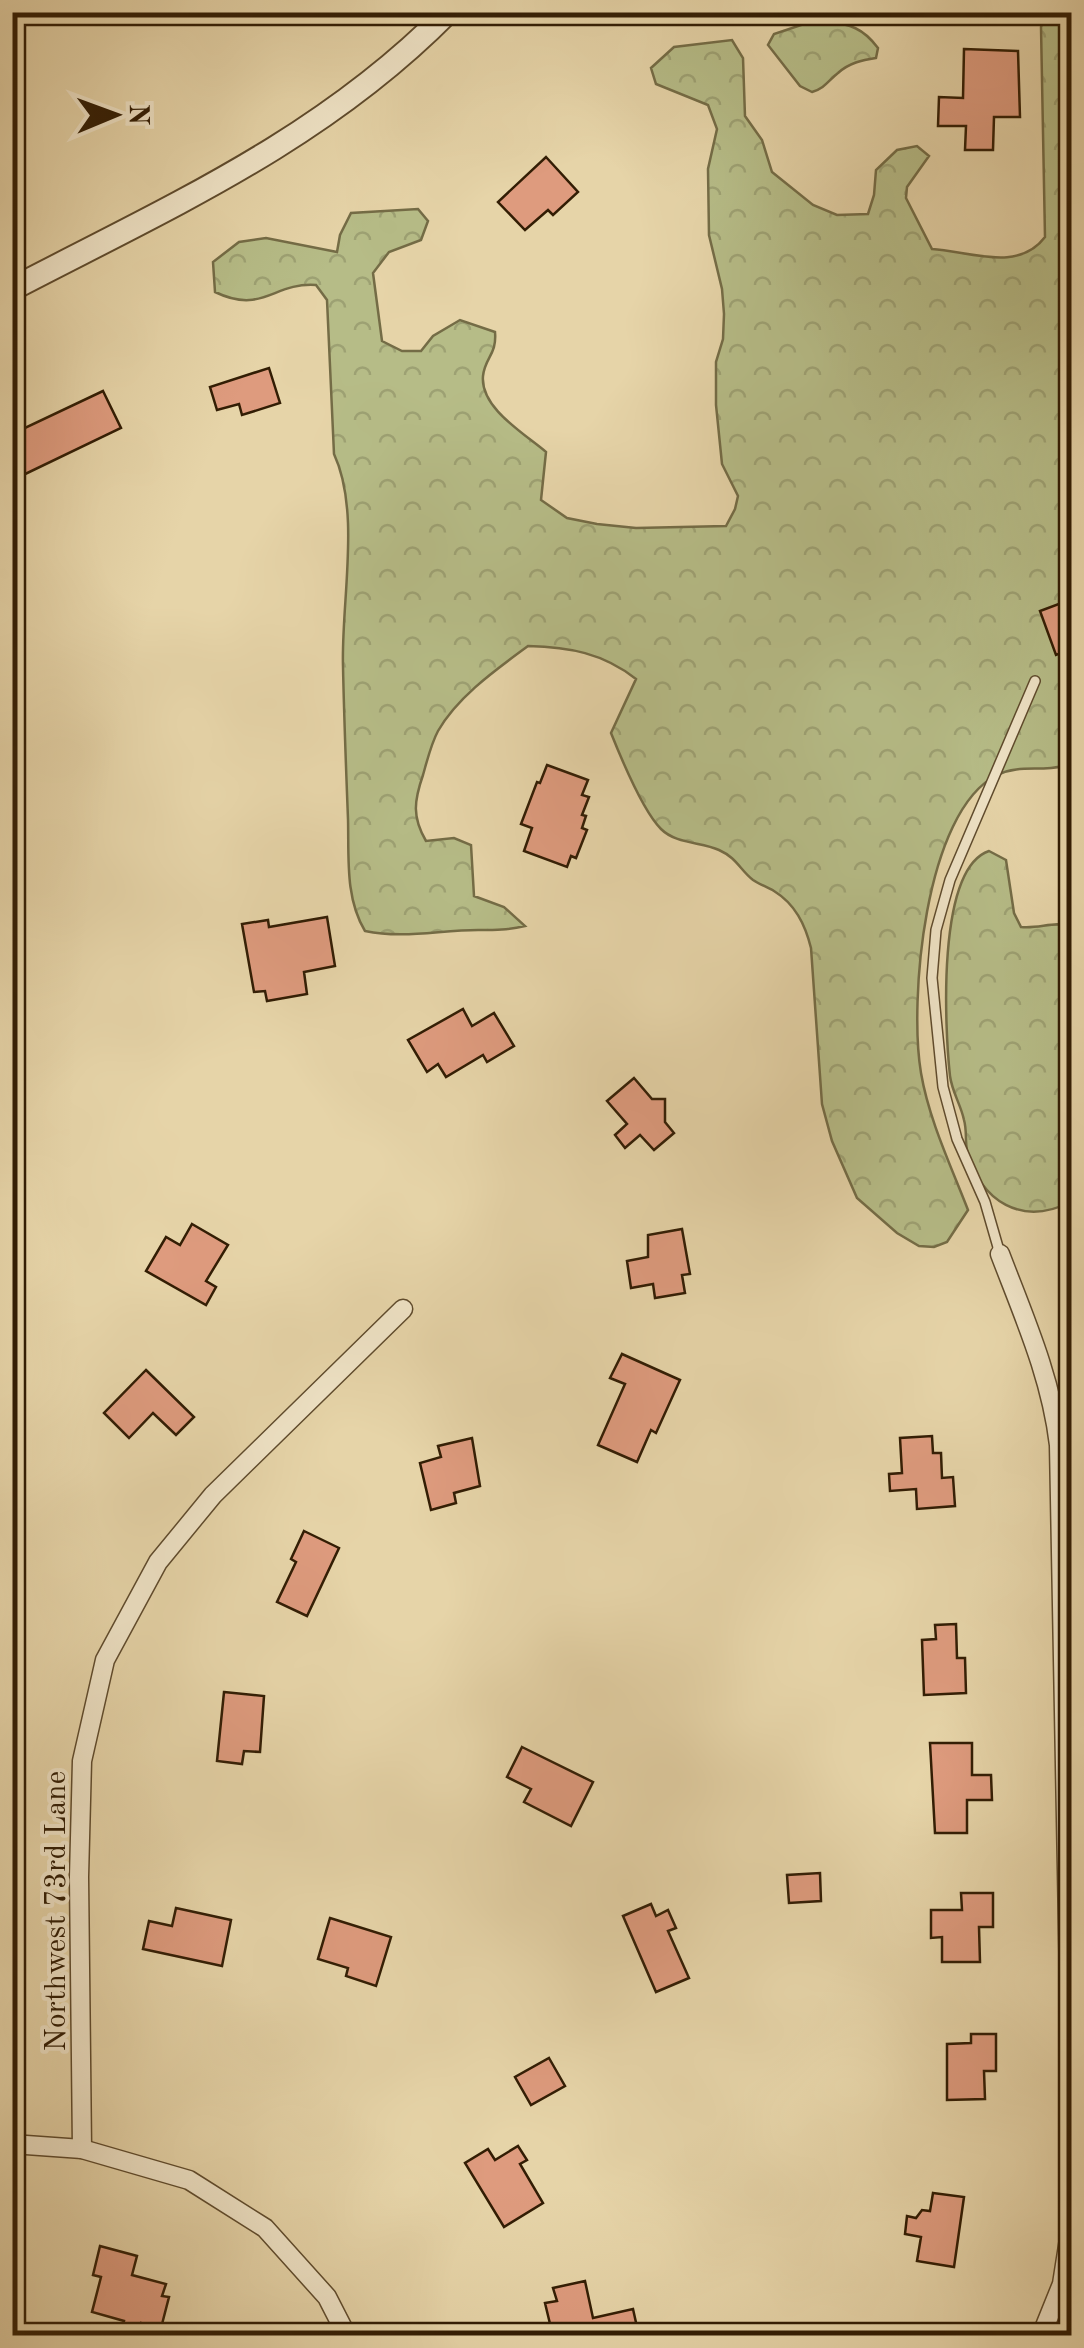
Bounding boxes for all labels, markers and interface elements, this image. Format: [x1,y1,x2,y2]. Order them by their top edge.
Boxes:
north arrow [65,65,165,165]
text: N [123,104,151,126]
street label: Northwest 73rd Lane [42,1771,72,2051]

